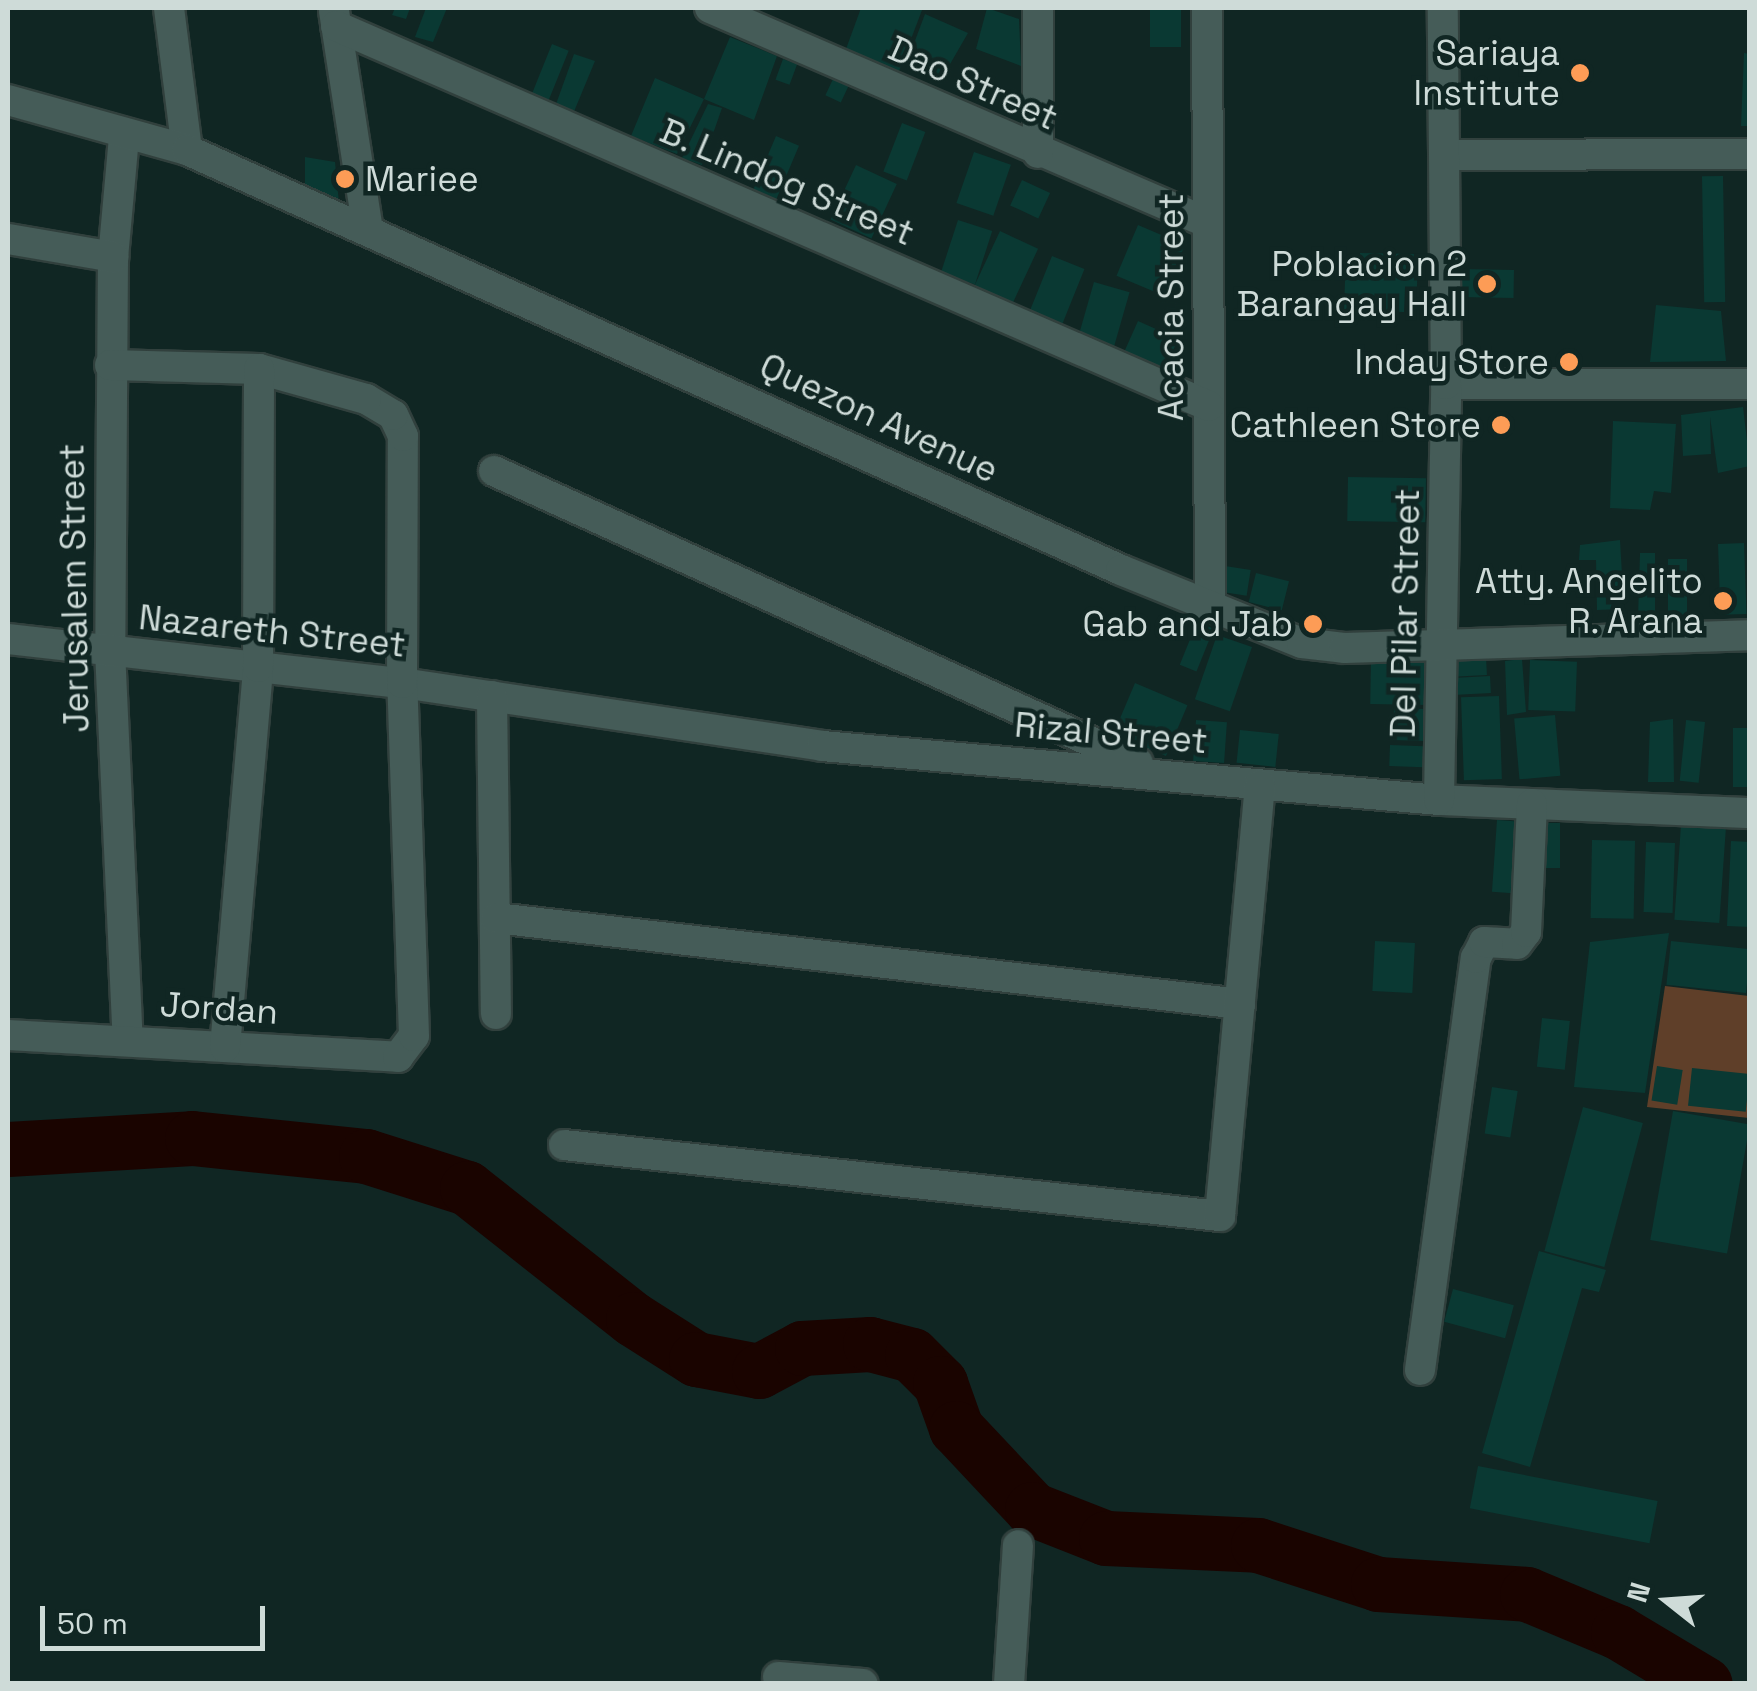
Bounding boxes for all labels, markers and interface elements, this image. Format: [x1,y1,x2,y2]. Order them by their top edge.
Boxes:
street label: Dao Street [882,27,1064,139]
place label: Sariaya Institute [1414,32,1560,114]
marker: Sariaya Institute [1569,62,1591,84]
street label: B. Lindog Street [653,109,921,255]
place label: Mariee [365,158,479,200]
marker: Mariee [334,168,356,190]
street label: Acacia Street [1150,193,1192,421]
place label: Poblacion 2 Barangay Hall [1237,243,1467,325]
marker: Poblacion 2 Barangay Hall [1476,273,1498,295]
place label: Inday Store [1355,341,1549,383]
street label: Quezon Avenue [753,344,1005,492]
marker: Inday Store [1558,351,1580,373]
place label: Cathleen Store [1230,404,1481,446]
marker: Cathleen Store [1490,414,1512,436]
street label: Jerusalem Street [50,443,98,733]
street label: Del Pilar Street [1382,488,1428,738]
place label: Atty. Angelito R. Arana [1473,560,1703,642]
marker: Atty. Angelito R. Arana [1712,590,1734,612]
street label: Nazareth Street [137,596,407,666]
place label: Gab and Jab [1083,603,1293,645]
marker: Gab and Jab [1302,613,1324,635]
street label: Rizal Street [1013,704,1209,762]
street label: Jordan [159,983,279,1033]
north arrow [1617,1551,1717,1651]
text: N [1618,1578,1658,1606]
scale bar [45,1586,270,1648]
text: 50 m [57,1604,128,1643]

